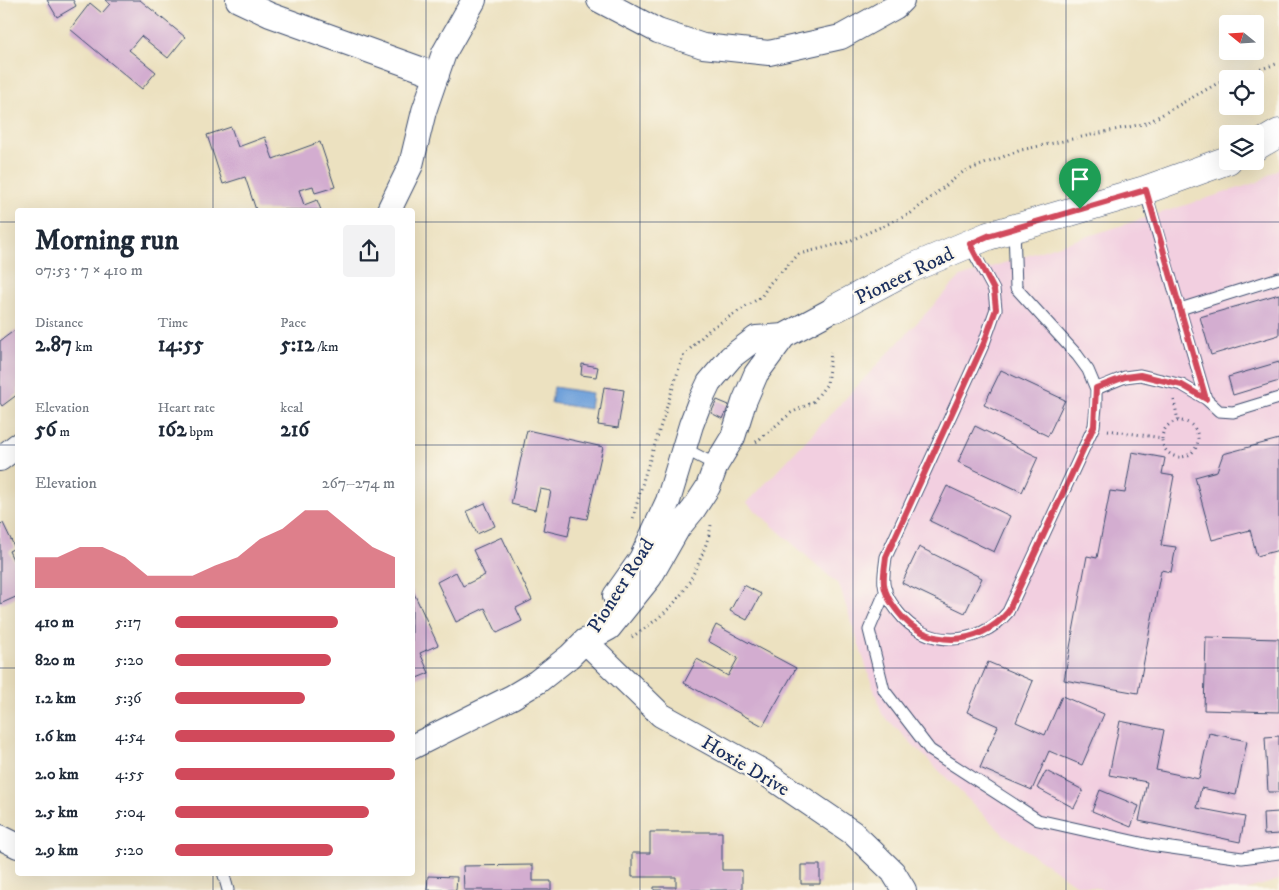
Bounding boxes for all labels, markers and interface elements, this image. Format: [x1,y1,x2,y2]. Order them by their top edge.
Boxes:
north arrow [1219,15,1264,60]
map controls [1219,15,1264,170]
button: locate [1219,70,1264,115]
button: layers [1219,125,1264,170]
pin [1059,158,1101,209]
icon: arrive [1066,165,1094,193]
text: Morning run [35,223,179,258]
button: share [343,225,395,277]
street label: Pioneer Road [851,242,958,311]
text: 07:53 · 7 × 410 m [35,260,143,280]
text: Distance [35,314,83,332]
text: Time [158,314,188,332]
text: Pace [280,314,306,332]
text: 2.87 [35,332,72,358]
text: 14:55 [158,332,204,358]
text: 5:12 [280,332,314,358]
text: km [72,338,93,356]
text: /km [314,338,339,356]
text: Elevation [35,399,89,417]
text: Heart rate [158,399,215,417]
text: kcal [280,399,303,417]
text: 56 [35,417,56,443]
text: 162 [158,417,187,443]
text: 216 [280,417,309,443]
text: m [56,423,70,441]
text: bpm [187,423,214,441]
text: Elevation [35,473,97,493]
text: 267–274 m [322,473,395,493]
street label: Pioneer Road [582,534,660,638]
text: 410 m [35,612,74,632]
text: 5:17 [115,612,141,632]
text: 820 m [35,650,75,670]
text: 5:20 [115,650,144,670]
text: 1.2 km [35,688,76,708]
text: 5:36 [115,688,141,708]
text: 1.6 km [35,726,76,746]
text: 4:54 [115,726,145,746]
street label: Hoxie Drive [697,730,794,802]
text: 2.0 km [35,764,79,784]
text: 4:55 [115,764,144,784]
text: 2.5 km [35,802,78,822]
text: 5:04 [115,802,145,822]
text: 2.9 km [35,840,78,860]
text: 5:20 [115,840,144,860]

